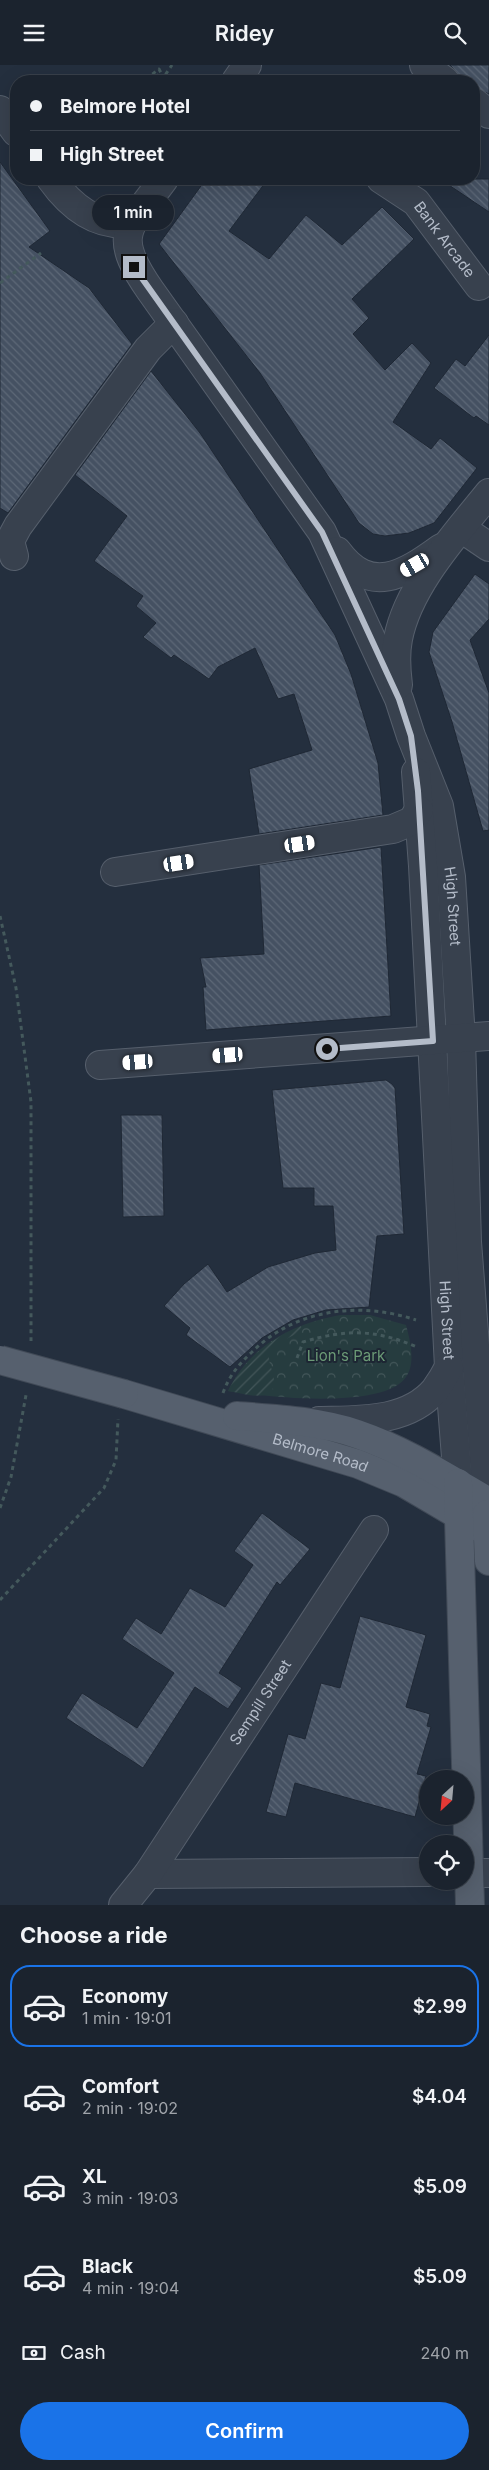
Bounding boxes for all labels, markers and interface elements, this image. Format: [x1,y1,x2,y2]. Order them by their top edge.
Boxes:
icon: menu [20,19,48,47]
icon: search [441,19,469,47]
text: Ridey [215,20,274,46]
text: Belmore Hotel [60,95,190,118]
text: High Street [60,143,164,166]
callout: 1 min [93,195,175,229]
street label: Bank Arcade [410,198,479,281]
text: 1 min [113,202,153,222]
route end [123,256,145,278]
car [398,551,431,579]
car [284,834,315,854]
car [163,853,194,873]
street label: High Street [440,865,465,947]
route start [316,1038,338,1060]
car [212,1046,243,1064]
car [122,1053,153,1071]
street label: High Street [436,1280,459,1360]
park label: Lion's Park [307,1346,386,1365]
street label: Belmore Road [270,1429,371,1476]
street label: Sempill Street [225,1656,295,1749]
north arrow [419,1770,474,1825]
map controls [419,1770,474,1890]
button: locate [419,1835,474,1890]
text: Choose a ride [20,1922,168,1948]
icon: car [22,1984,67,2029]
text: Economy [82,1985,168,2008]
text: $2.99 [413,1995,467,2018]
text: 1 min · 19:01 [82,2008,172,2028]
icon: car [22,2074,67,2119]
text: Comfort [82,2075,159,2098]
text: $4.04 [412,2085,467,2108]
text: 2 min · 19:02 [82,2098,178,2118]
icon: car [22,2164,67,2209]
text: XL [82,2165,107,2188]
text: $5.09 [413,2175,467,2198]
text: 3 min · 19:03 [82,2188,178,2208]
icon: car [22,2254,67,2299]
text: Black [82,2255,133,2278]
text: $5.09 [413,2265,467,2288]
text: 4 min · 19:04 [82,2278,179,2298]
icon: cash [20,2339,48,2367]
text: Cash [60,2341,106,2364]
text: 240 m [421,2343,469,2363]
button: Confirm [20,2402,469,2460]

